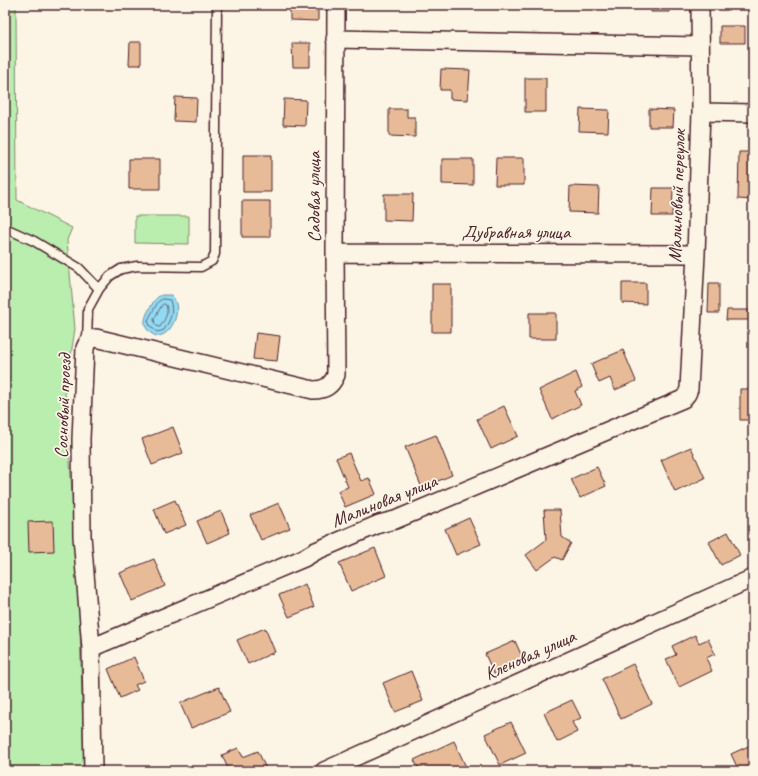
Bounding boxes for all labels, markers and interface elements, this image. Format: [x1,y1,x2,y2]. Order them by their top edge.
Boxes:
street label: Малиновый переулок [663,127,691,263]
street label: Садовая улица [302,150,326,243]
street label: Дубравная улица [462,220,572,244]
street label: Сосновый проезд [49,351,77,459]
street label: Малиновая улица [328,468,442,533]
street label: Кленовая улица [481,624,581,686]

